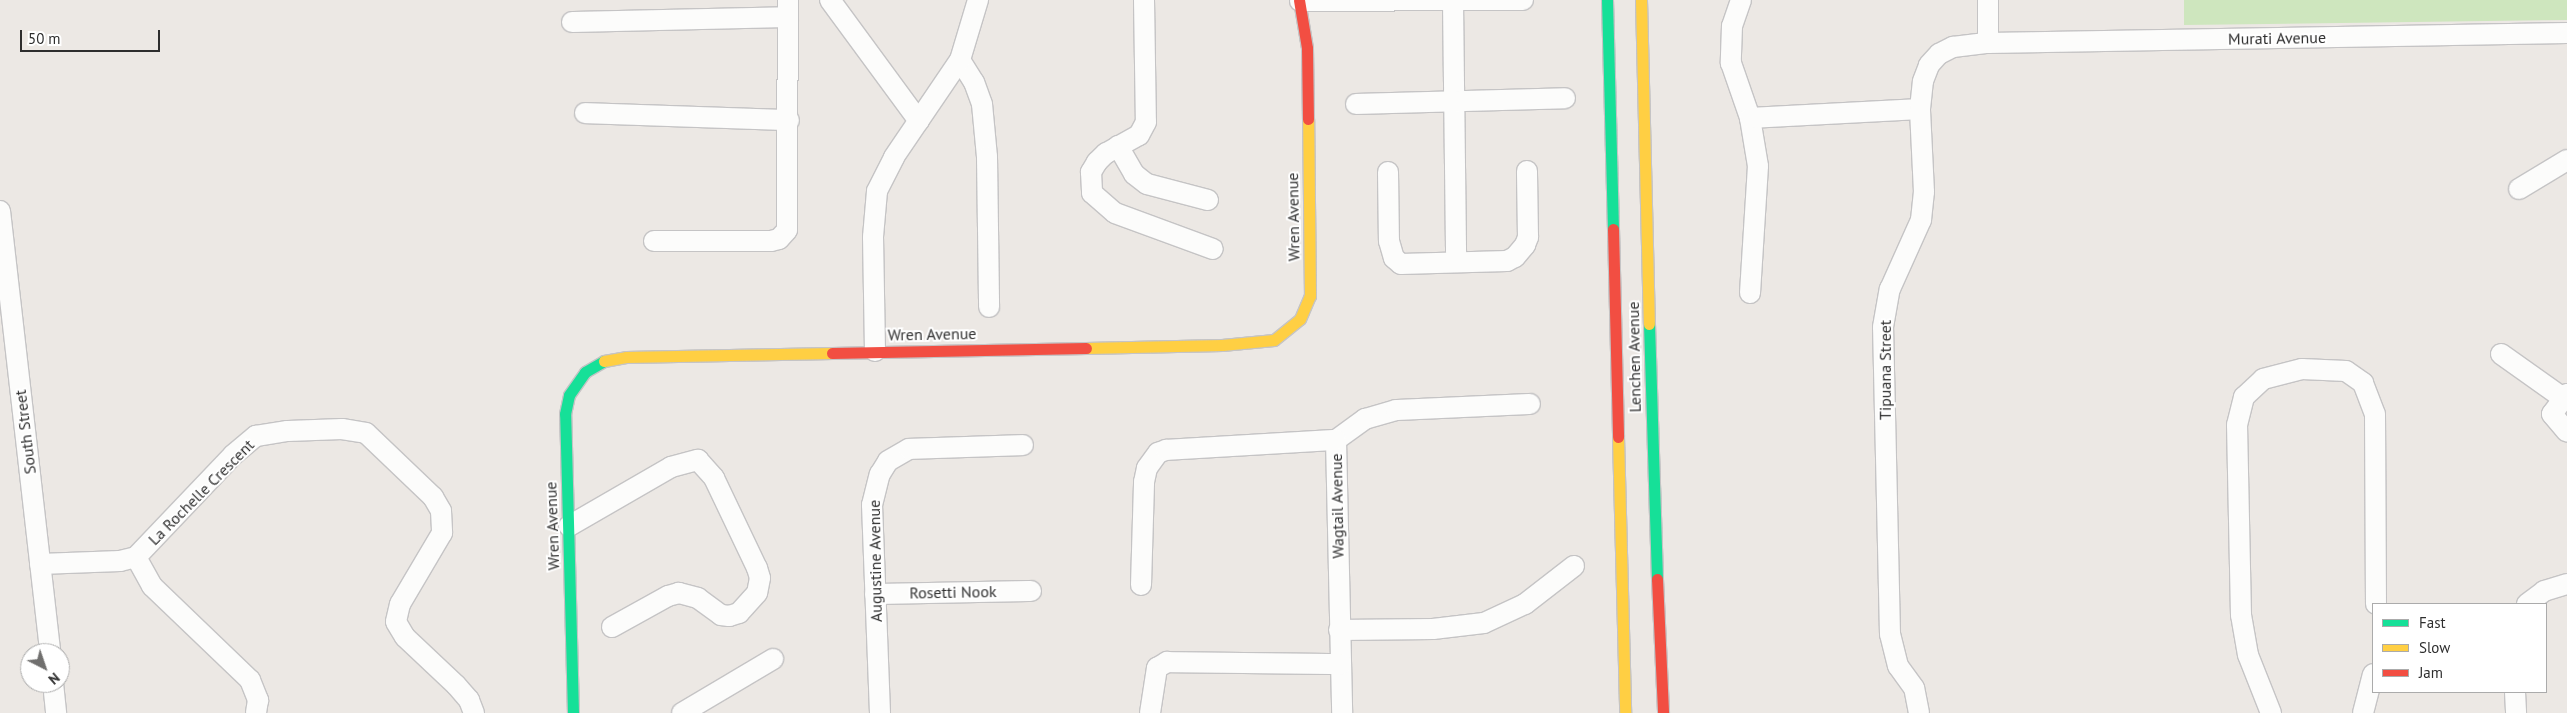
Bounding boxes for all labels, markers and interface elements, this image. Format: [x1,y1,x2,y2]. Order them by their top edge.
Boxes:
scale bar [22,20,162,52]
street label: Murati Avenue [2228,28,2326,48]
text: 50 m [28,29,61,48]
street label: Wren Avenue [1283,172,1303,262]
street label: Lenchen Avenue [1623,301,1645,413]
street label: Tipuana Street [1875,320,1895,420]
street label: Wren Avenue [887,324,977,344]
street label: South Street [10,389,40,475]
street label: La Rochelle Crescent [144,435,258,549]
street label: Wagtail Avenue [1326,453,1348,559]
street label: Wren Avenue [541,481,563,571]
street label: Augustine Avenue [864,499,886,623]
street label: Rosetti Nook [909,582,997,602]
legend [2372,603,2547,693]
text: Fast [2419,613,2446,632]
text: Slow [2419,638,2450,657]
north arrow [20,643,70,693]
text: Jam [2419,663,2443,682]
text: N [45,669,64,688]

